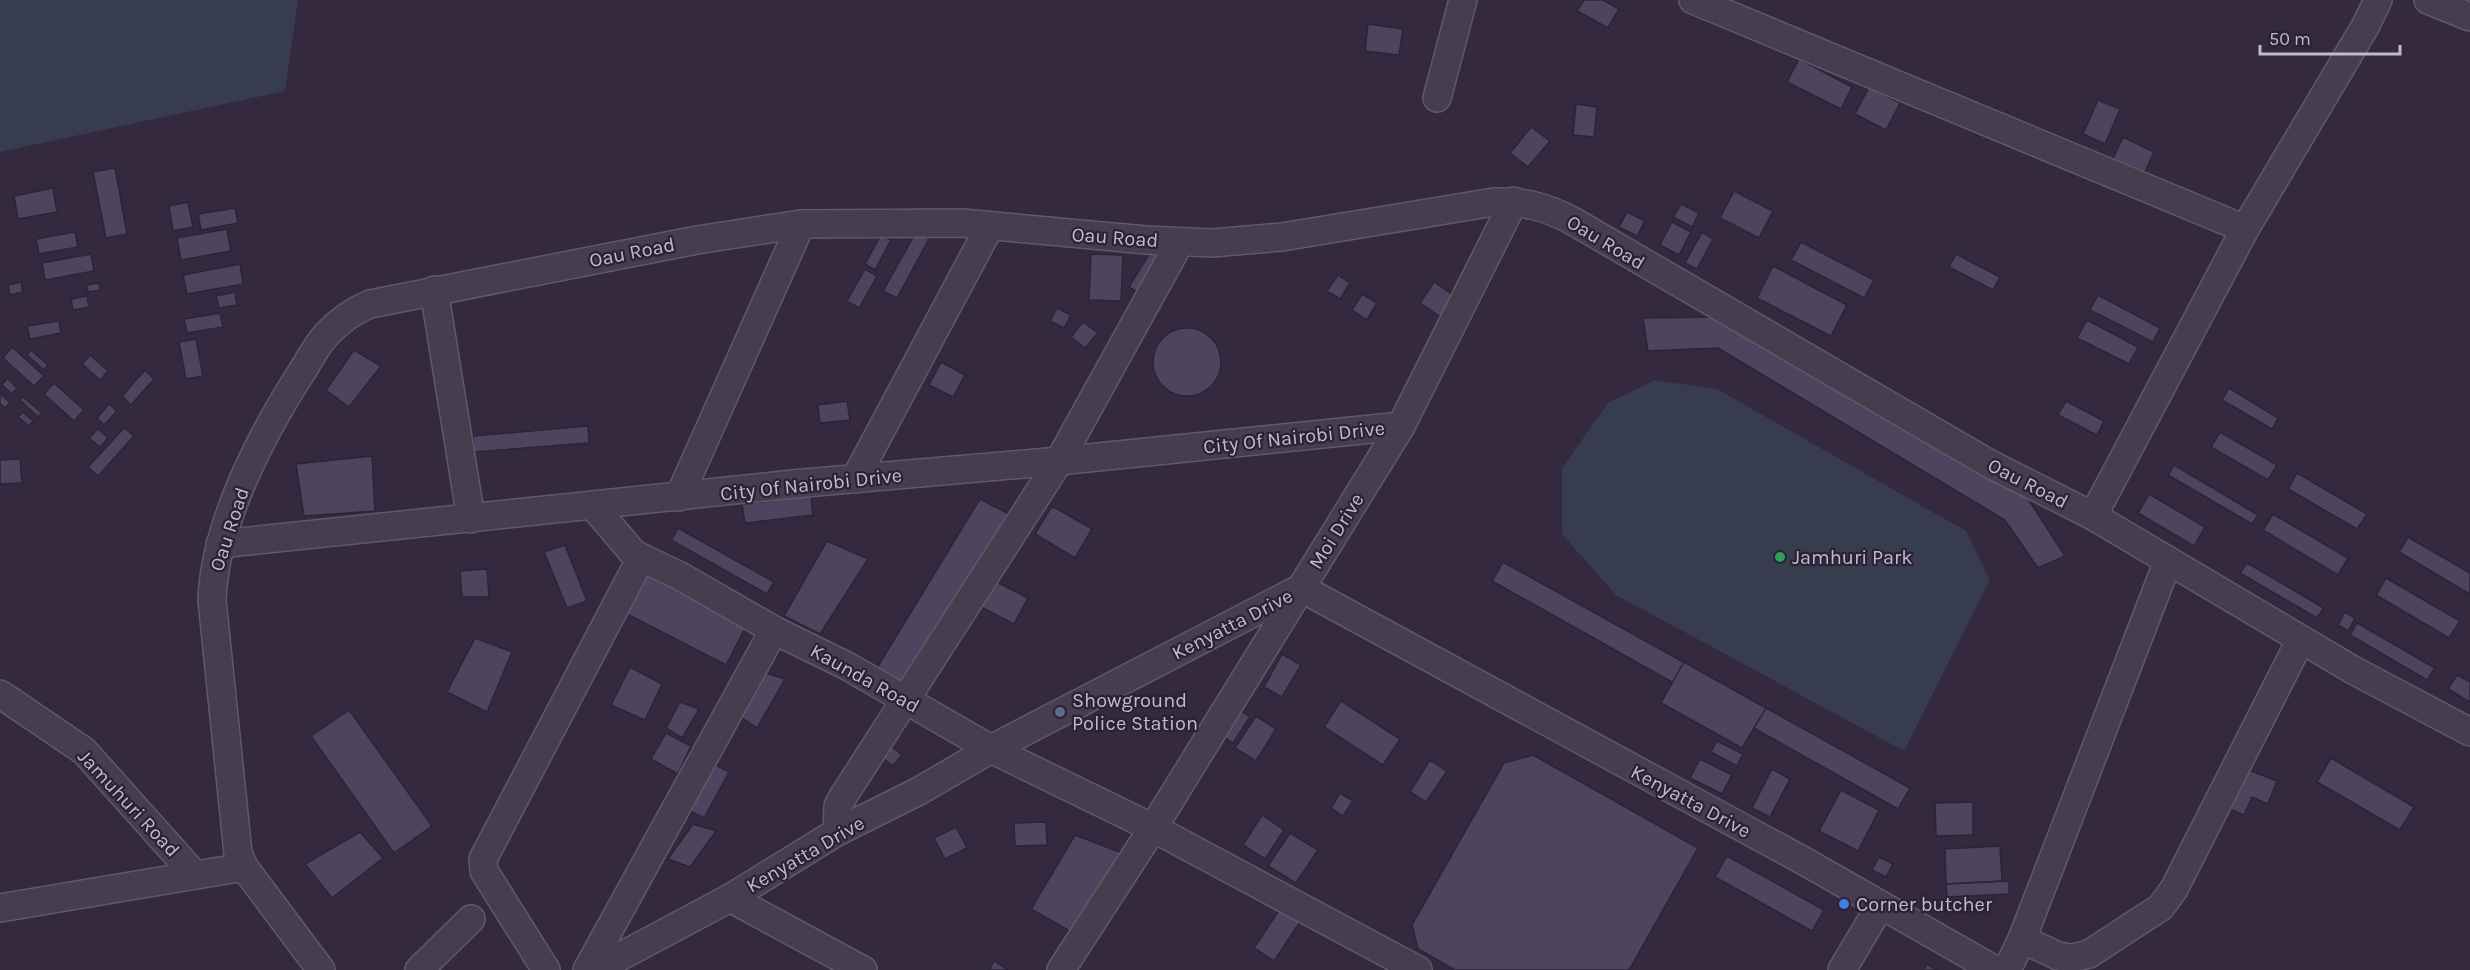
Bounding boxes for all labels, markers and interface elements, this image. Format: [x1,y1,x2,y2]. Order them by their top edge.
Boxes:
scale bar [2260,18,2400,56]
text: 50 m [2269,28,2311,50]
street label: Oau Road [1563,210,1649,275]
street label: Oau Road [1071,223,1159,252]
street label: Oau Road [587,233,677,272]
street label: City Of Nairobi Drive [1202,417,1386,458]
street label: Oau Road [1984,453,2072,513]
street label: City Of Nairobi Drive [719,464,903,505]
street label: Oau Road [205,484,254,574]
street label: Moi Drive [1304,489,1369,574]
place label: Jamhuri Park [1792,546,1913,569]
marker: Jamhuri Park [1773,550,1787,564]
street label: Kenyatta Drive [1168,584,1296,665]
street label: Kaunda Road [806,639,923,718]
place label: Showground Police Station [1072,689,1198,735]
marker: Showground Police Station [1053,705,1067,719]
street label: Jamuhuri Road [73,745,184,862]
street label: Kenyatta Drive [1627,760,1755,843]
street label: Kenyatta Drive [742,811,868,897]
place label: Corner butcher [1856,893,1993,916]
marker: Corner butcher [1837,897,1851,911]

